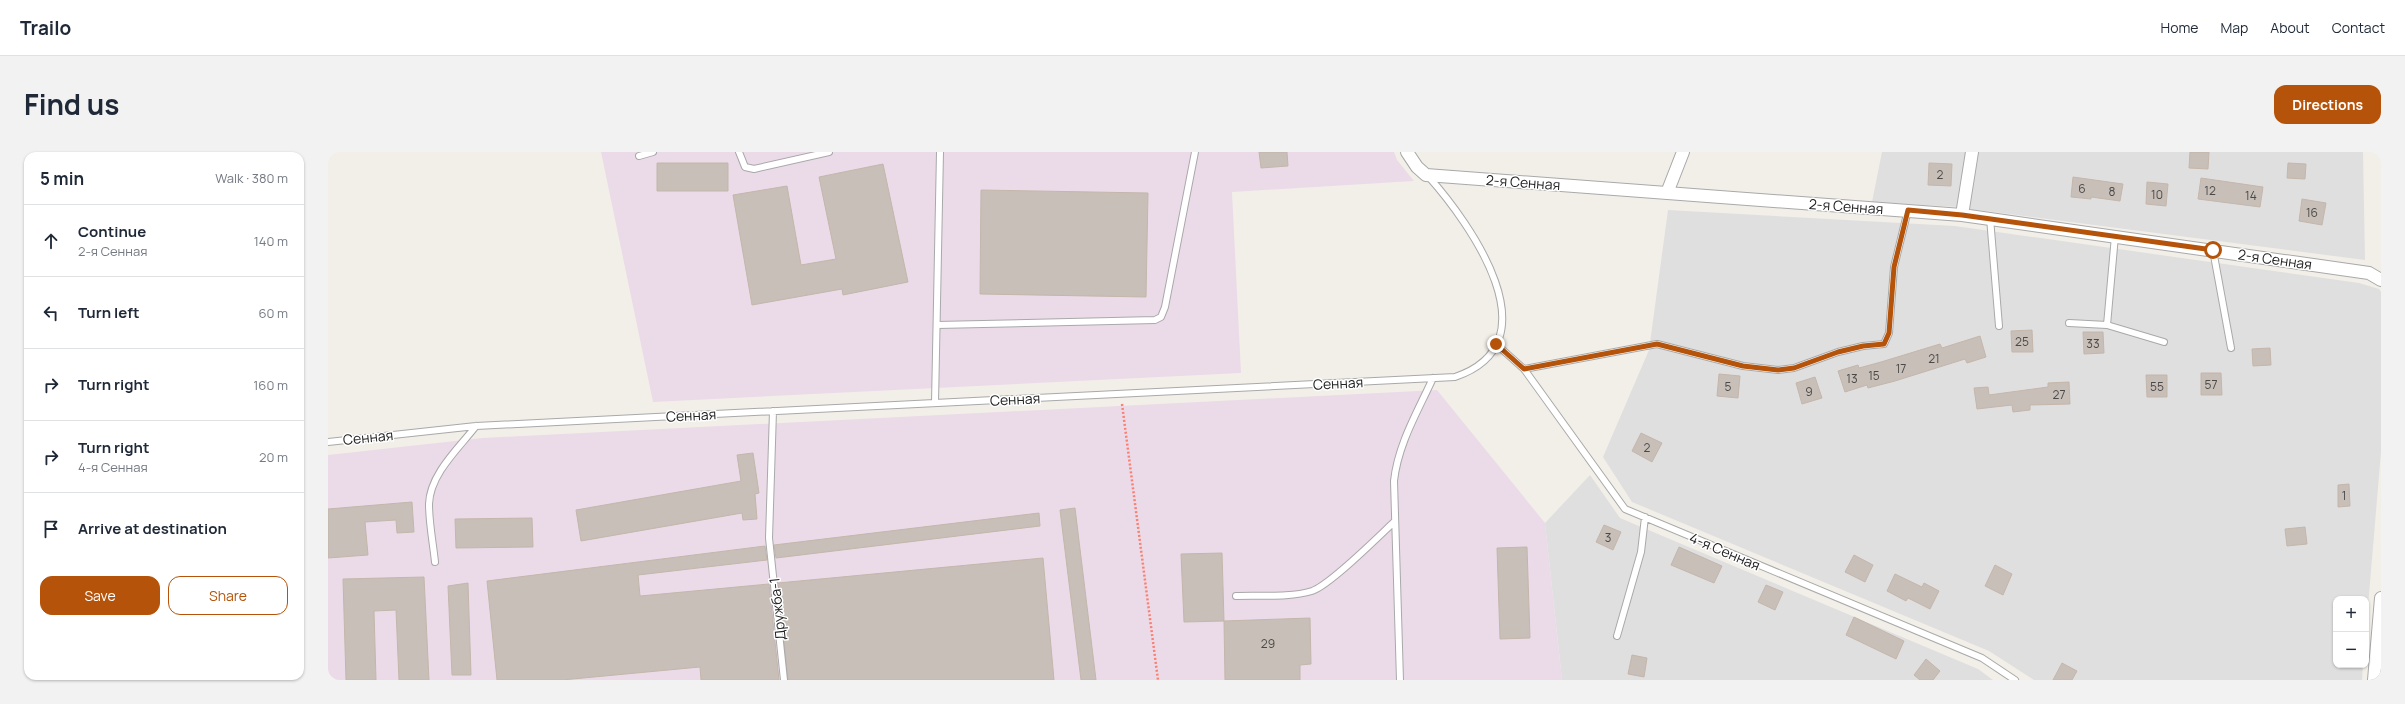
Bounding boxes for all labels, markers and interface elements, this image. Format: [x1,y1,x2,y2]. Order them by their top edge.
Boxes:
text: Trailo [20,15,71,41]
text: Home [2161,18,2198,37]
text: Map [2220,18,2248,37]
text: About [2270,18,2310,37]
text: Contact [2332,18,2385,37]
text: Find us [24,85,119,123]
button: Directions [2274,85,2381,124]
house number: 2 [1937,166,1944,183]
text: 5 min [40,167,84,190]
text: Walk · 380 m [215,169,288,187]
street label: 2-я Сенная [1485,170,1561,194]
house number: 6 [2078,180,2086,197]
house number: 12 [2204,182,2216,199]
house number: 8 [2109,183,2116,200]
house number: 10 [2151,186,2163,203]
house number: 14 [2245,187,2257,204]
street label: 2-я Сенная [1808,194,1884,218]
house number: 16 [2306,204,2318,221]
text: Continue [78,221,146,242]
icon: ahead [40,230,62,252]
text: 140 m [254,232,288,250]
route start [2204,241,2222,259]
text: 2-я Сенная [78,242,147,260]
street label: 2-я Сенная [2237,244,2313,274]
icon: left [40,302,62,324]
text: Turn left [78,302,140,323]
text: 60 m [258,304,288,322]
house number: 25 [2015,333,2029,350]
route end [1487,335,1505,353]
house number: 33 [2086,335,2100,352]
house number: 21 [1928,350,1940,367]
house number: 17 [1896,360,1906,377]
house number: 15 [1868,367,1880,384]
house number: 13 [1846,370,1858,387]
street label: Сенная [1312,372,1364,394]
icon: right [40,374,62,396]
text: Turn right [78,374,149,395]
text: 160 m [253,376,288,394]
house number: 57 [2205,376,2217,393]
house number: 5 [1725,378,1732,395]
house number: 55 [2150,378,2164,395]
house number: 9 [1805,383,1813,400]
house number: 27 [2053,386,2065,403]
street label: Сенная [989,388,1041,410]
street label: Сенная [665,404,717,426]
street label: Сенная [342,425,394,449]
text: Turn right [78,437,149,458]
house number: 2 [1644,439,1651,456]
icon: right [40,446,62,468]
text: 20 m [259,448,288,466]
text: 4-я Сенная [78,458,148,476]
house number: 1 [2342,487,2346,504]
icon: arrive [40,518,62,540]
text: Arrive at destination [78,518,227,539]
street label: 4-я Сенная [1687,528,1763,574]
house number: 3 [1605,529,1611,546]
button: Save [40,576,160,615]
button: Share [168,576,288,615]
street label: Дружба-1 [764,577,790,641]
map controls [2333,596,2369,668]
button: + [2333,596,2369,632]
button: − [2333,632,2369,668]
house number: 29 [1261,635,1275,652]

